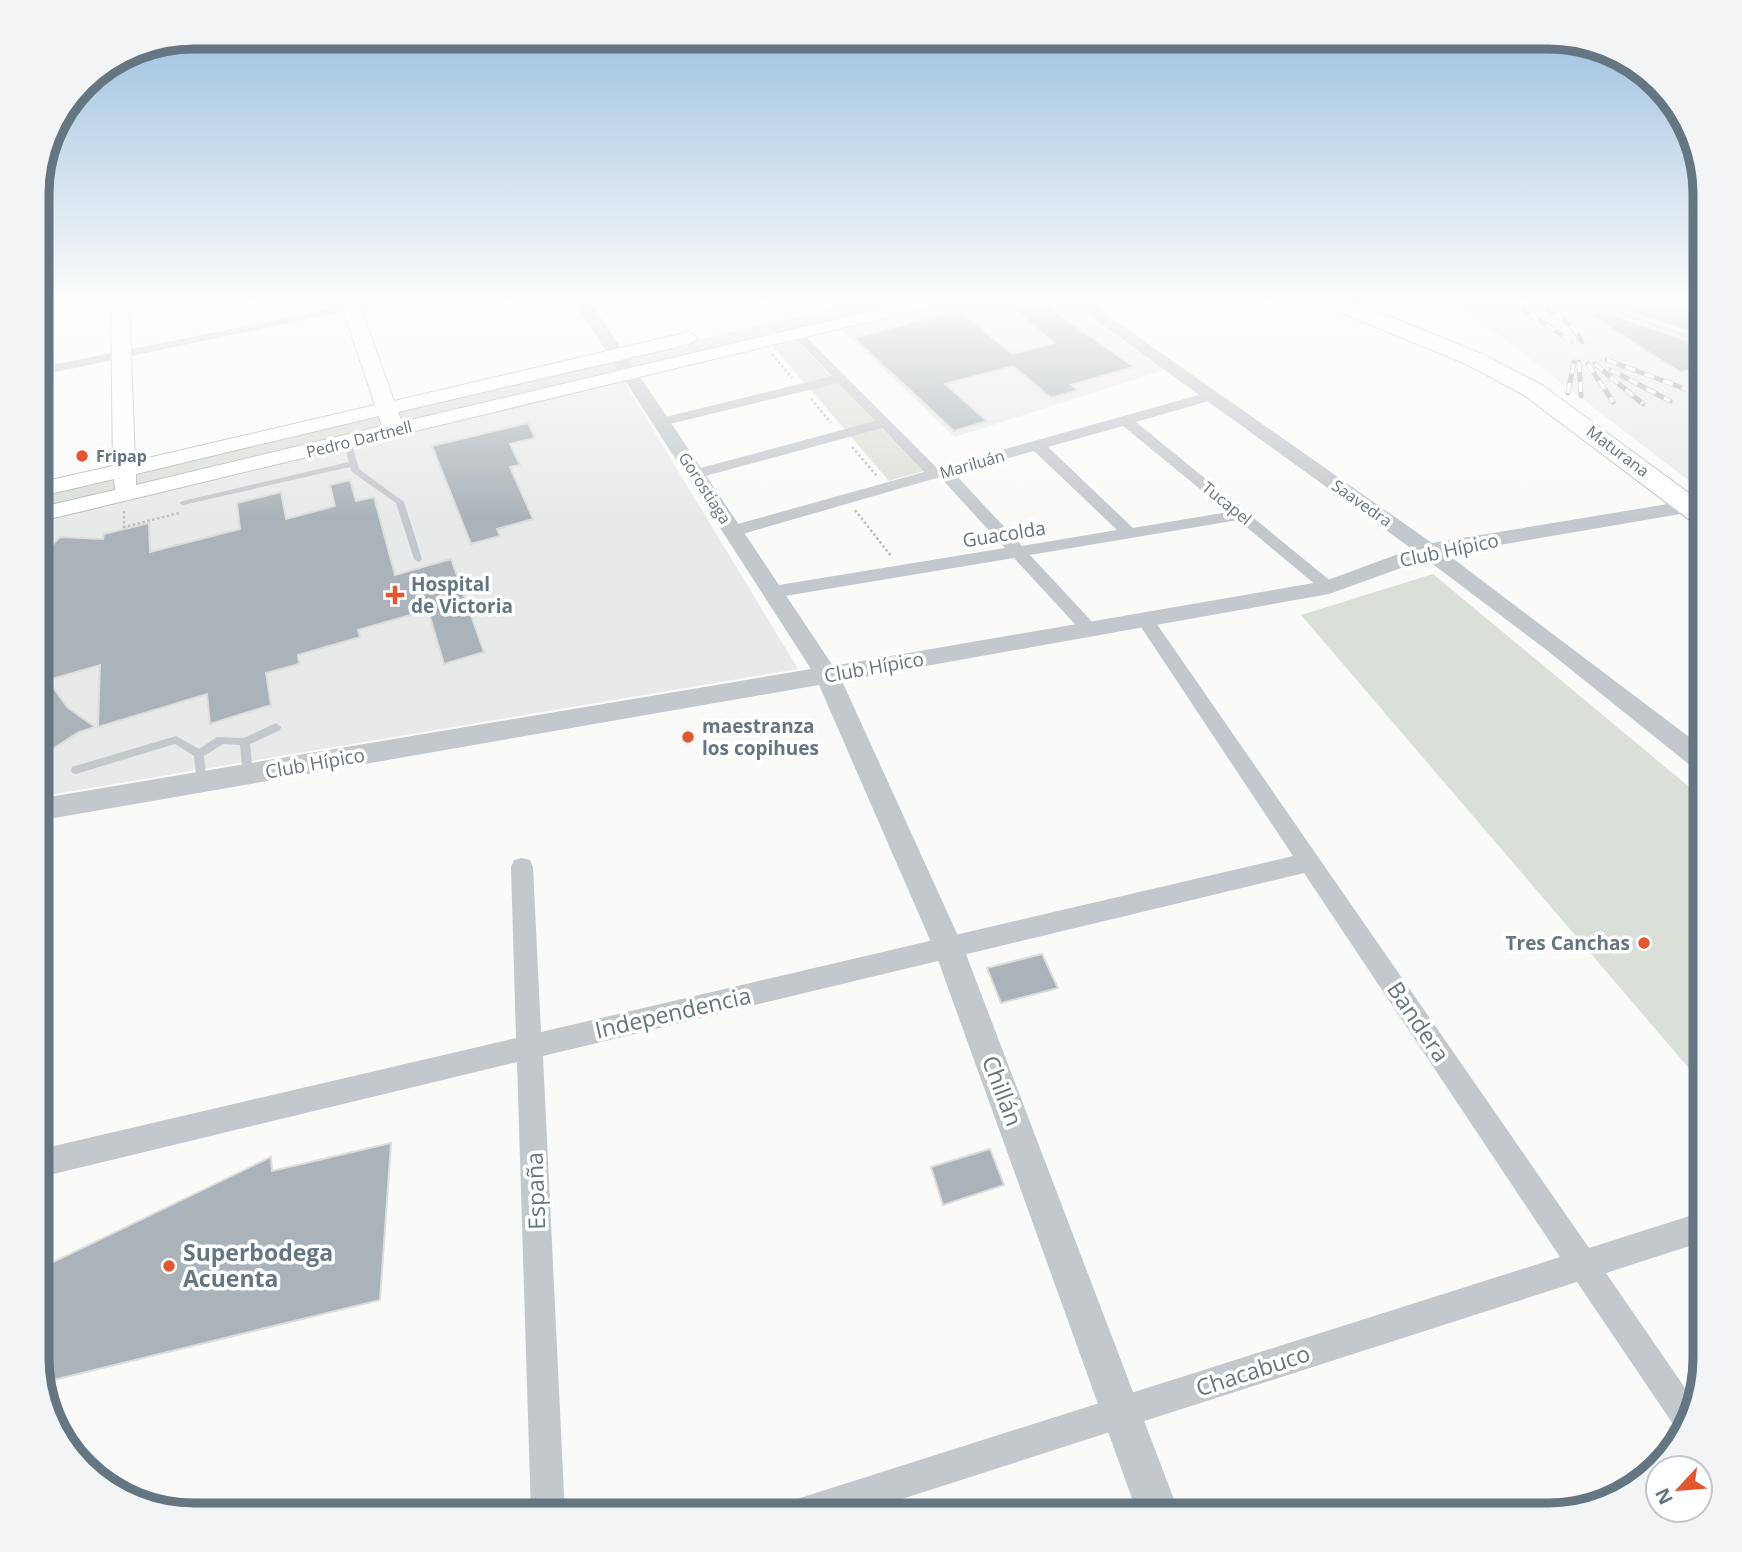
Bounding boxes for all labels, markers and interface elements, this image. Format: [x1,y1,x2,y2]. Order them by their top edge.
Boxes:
street label: Pedro Dartnell [304,415,414,463]
street label: Maturana [1582,420,1654,482]
street label: Mariluán [937,444,1007,484]
place label: Fripap [96,445,147,467]
marker: Fripap [74,448,90,464]
street label: Gorostiaga [674,448,736,528]
street label: Saavedra [1328,474,1396,532]
street label: Tucapel [1198,476,1256,530]
street label: Guacolda [961,515,1047,553]
street label: Club Hípico [1397,527,1501,573]
place label: Hospital de Victoria [411,571,513,619]
marker: Hospital de Victoria [385,585,405,605]
street label: Club Hípico [822,645,926,689]
place label: maestranza los copihues [702,713,819,761]
marker: maestranza los copihues [680,729,696,745]
street label: Club Hípico [263,741,367,785]
place label: Tres Canchas [1506,930,1630,956]
marker: Tres Canchas [1636,935,1652,951]
street label: Bandera [1380,975,1458,1068]
street label: Independencia [592,979,754,1046]
street label: Chillán [975,1051,1031,1130]
street label: España [518,1152,552,1230]
place label: Superbodega Acuenta [183,1236,333,1294]
marker: Superbodega Acuenta [161,1258,177,1274]
street label: Chacabuco [1192,1337,1314,1404]
north arrow [1644,1454,1714,1524]
text: N [1649,1484,1679,1509]

